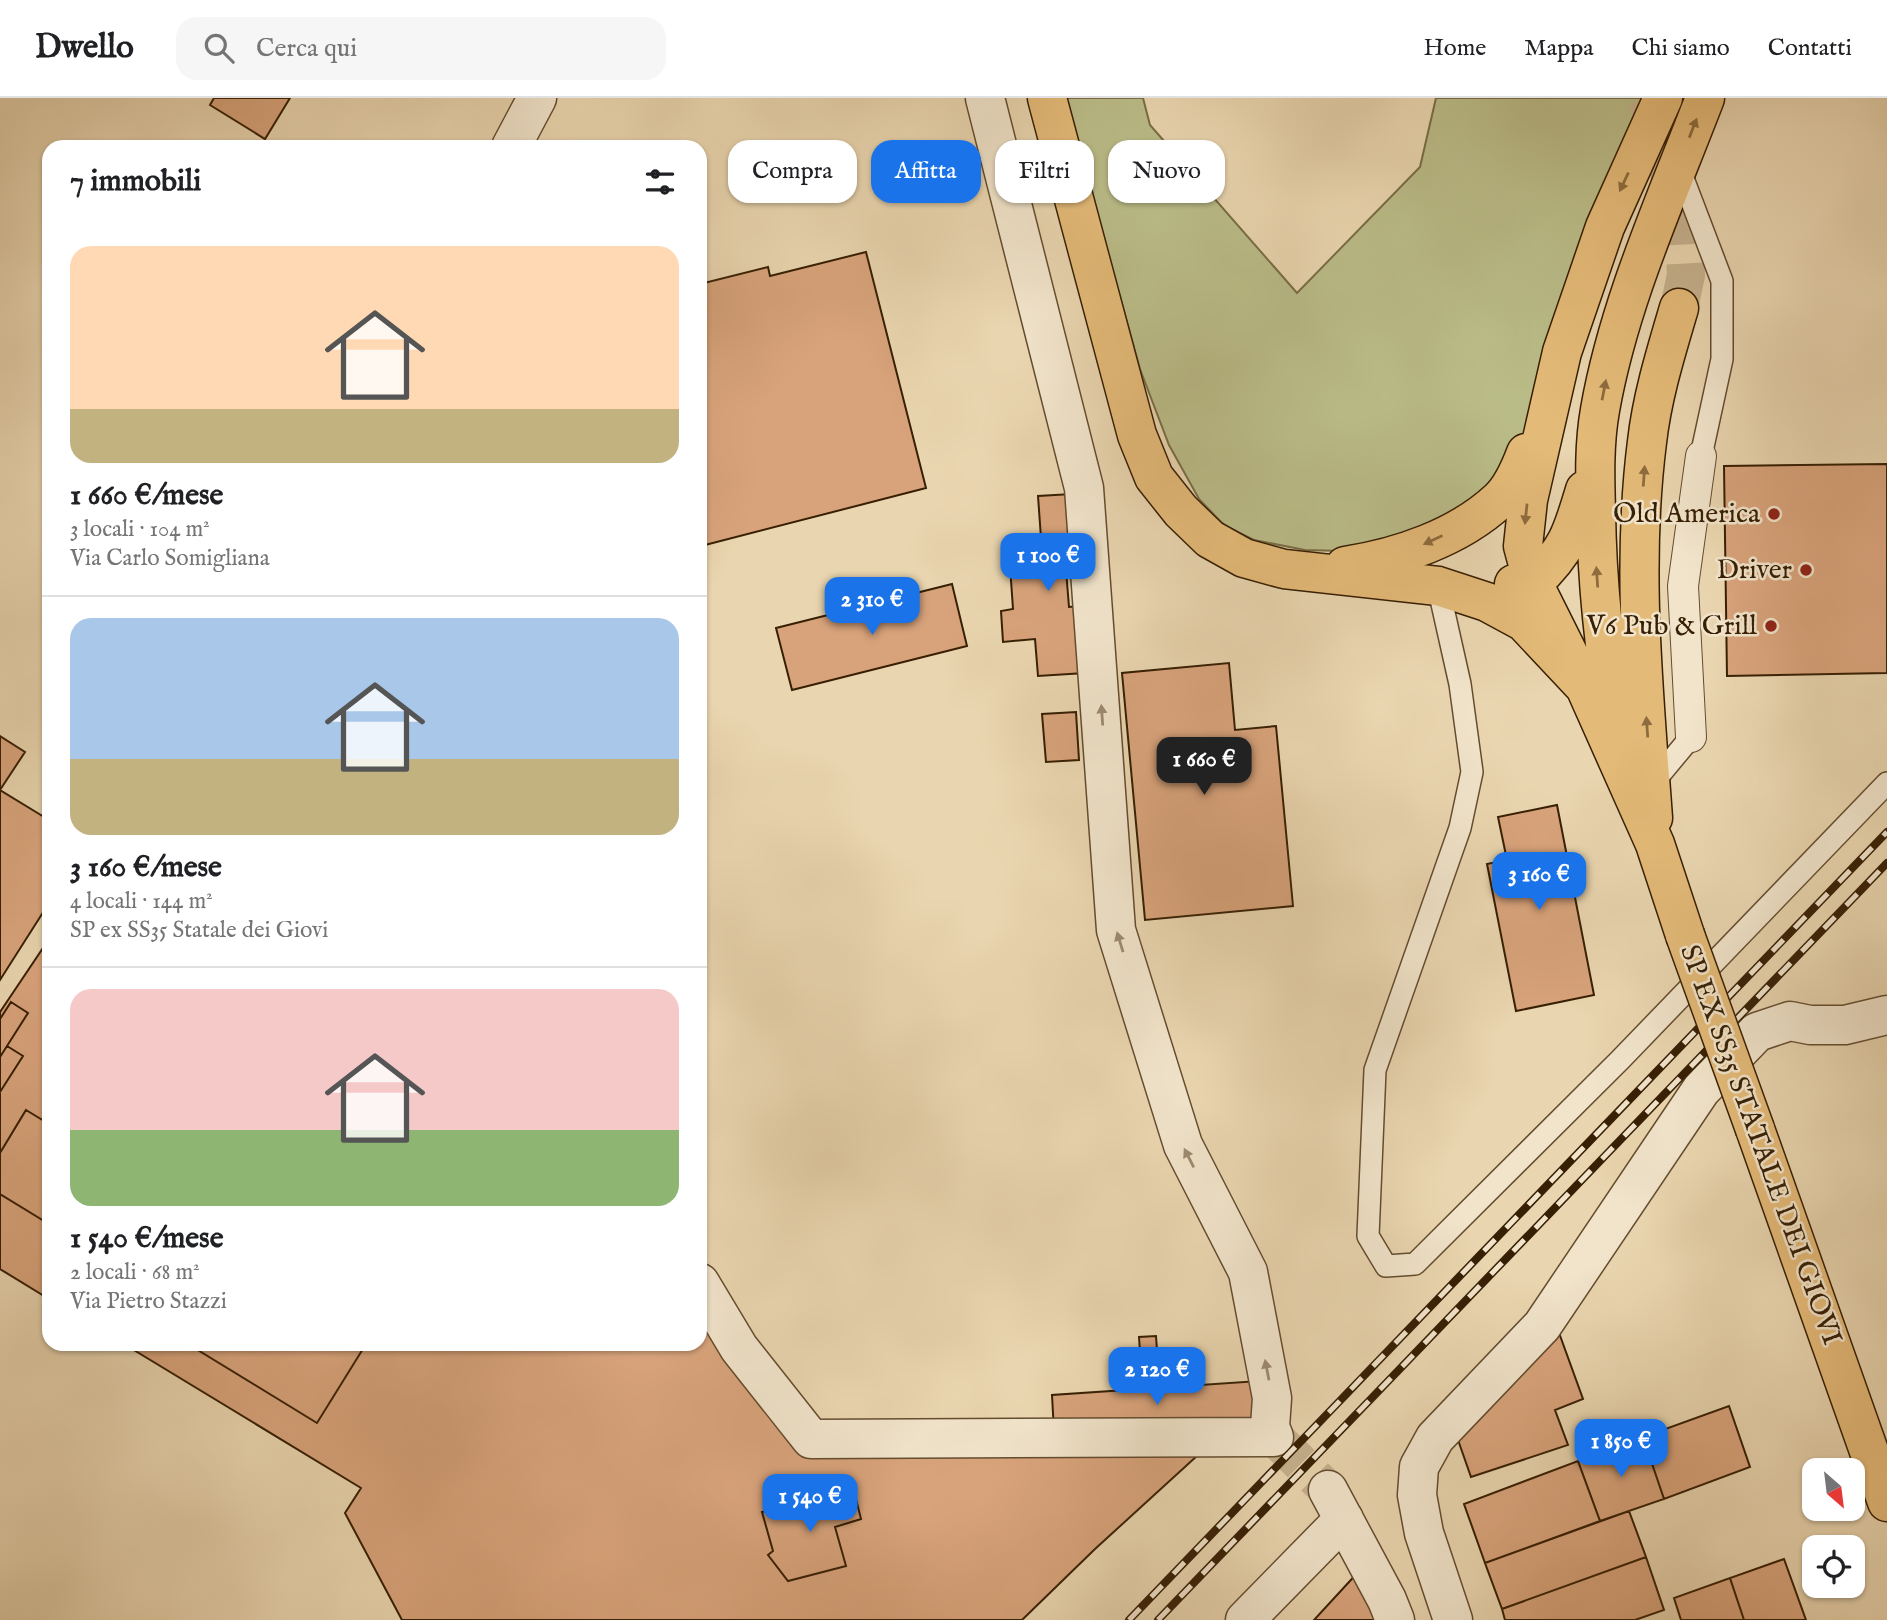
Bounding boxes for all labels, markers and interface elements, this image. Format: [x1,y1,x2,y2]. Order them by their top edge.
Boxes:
search box [176,17,666,80]
text: Dwello [35,27,134,69]
icon: search [200,29,238,67]
text: Cerca qui [256,32,357,65]
text: Home [1424,33,1486,64]
text: Mappa [1524,33,1594,64]
text: Chi siamo [1632,33,1730,64]
text: Contatti [1768,33,1852,64]
one-way arrow [1688,118,1699,139]
chip: Compra [728,140,857,203]
chip: Affitta [871,140,981,203]
chip: Filtri [995,140,1094,203]
chip: Nuovo [1108,140,1225,203]
text: 7 immobili [70,163,201,201]
icon: filters [641,163,679,201]
one-way arrow [1618,172,1630,192]
icon: home [312,292,438,418]
one-way arrow [1599,379,1610,401]
one-way arrow [1639,464,1650,486]
text: 1 660 €/mese [70,477,223,515]
place label: Old America [1613,497,1761,532]
one-way arrow [1521,503,1532,525]
marker: Old America [1766,506,1782,522]
text: 3 locali · 104 m² [70,515,210,544]
pin: 1 100 € [983,533,1113,593]
one-way arrow [1423,534,1443,546]
text: 1 100 € [1016,541,1080,570]
text: Via Carlo Somigliana [70,544,270,573]
place label: Driver [1717,553,1792,588]
marker: Driver [1798,562,1814,578]
one-way arrow [1592,566,1603,588]
pin: 2 310 € [807,578,937,637]
text: 2 310 € [841,585,903,614]
place label: V6 Pub & Grill [1585,609,1757,644]
marker: V6 Pub & Grill [1763,618,1779,634]
icon: home [312,664,438,790]
one-way arrow [1096,704,1107,726]
one-way arrow [1641,716,1652,738]
pin: 1 660 € [1139,738,1269,797]
text: 1 660 € [1173,745,1235,774]
text: 3 160 €/mese [70,849,222,887]
pin: 3 160 € [1474,852,1604,912]
text: 3 160 € [1508,860,1570,889]
text: 4 locali · 144 m² [70,887,213,916]
text: SP ex SS35 Statale dei Giovi [70,916,328,945]
one-way arrow [1114,931,1124,952]
street label: SP EX SS35 STATALE DEI GIOVI [1671,940,1849,1350]
icon: home [312,1035,438,1161]
one-way arrow [1184,1148,1195,1168]
text: 1 540 €/mese [70,1220,223,1258]
text: 2 locali · 68 m² [70,1258,200,1287]
text: Via Pietro Stazzi [70,1287,227,1316]
pin: 2 120 € [1092,1348,1222,1407]
text: 2 120 € [1125,1355,1189,1384]
one-way arrow [1261,1359,1272,1381]
pin: 1 850 € [1556,1420,1686,1479]
text: 1 850 € [1591,1427,1651,1456]
north arrow [1802,1458,1866,1521]
map controls [1802,1458,1865,1598]
pin: 1 540 € [745,1474,875,1534]
text: 1 540 € [779,1482,841,1511]
button: locate [1802,1535,1865,1598]

